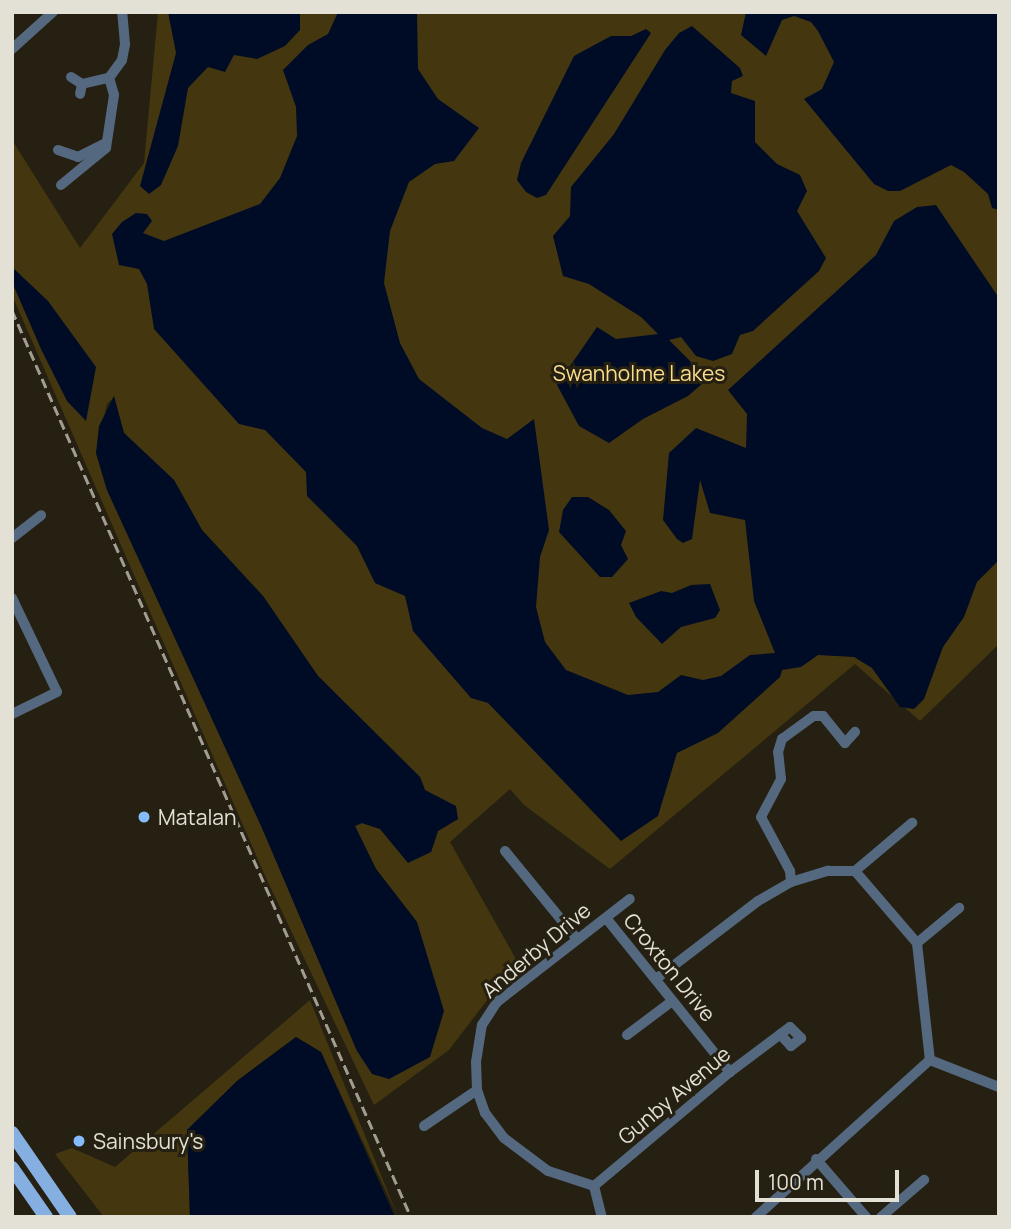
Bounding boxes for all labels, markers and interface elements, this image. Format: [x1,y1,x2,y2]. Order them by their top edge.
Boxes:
park label: Swanholme Lakes [553,360,725,386]
place label: Matalan [158,804,236,830]
marker: Matalan [136,809,152,825]
street label: Anderby Drive [476,897,596,1003]
street label: Croxton Drive [619,908,721,1026]
street label: Gunby Avenue [613,1041,735,1149]
place label: Sainsbury's [93,1128,203,1154]
marker: Sainsbury's [71,1133,87,1149]
scale bar [759,1156,902,1200]
text: 100 m [768,1168,824,1196]

